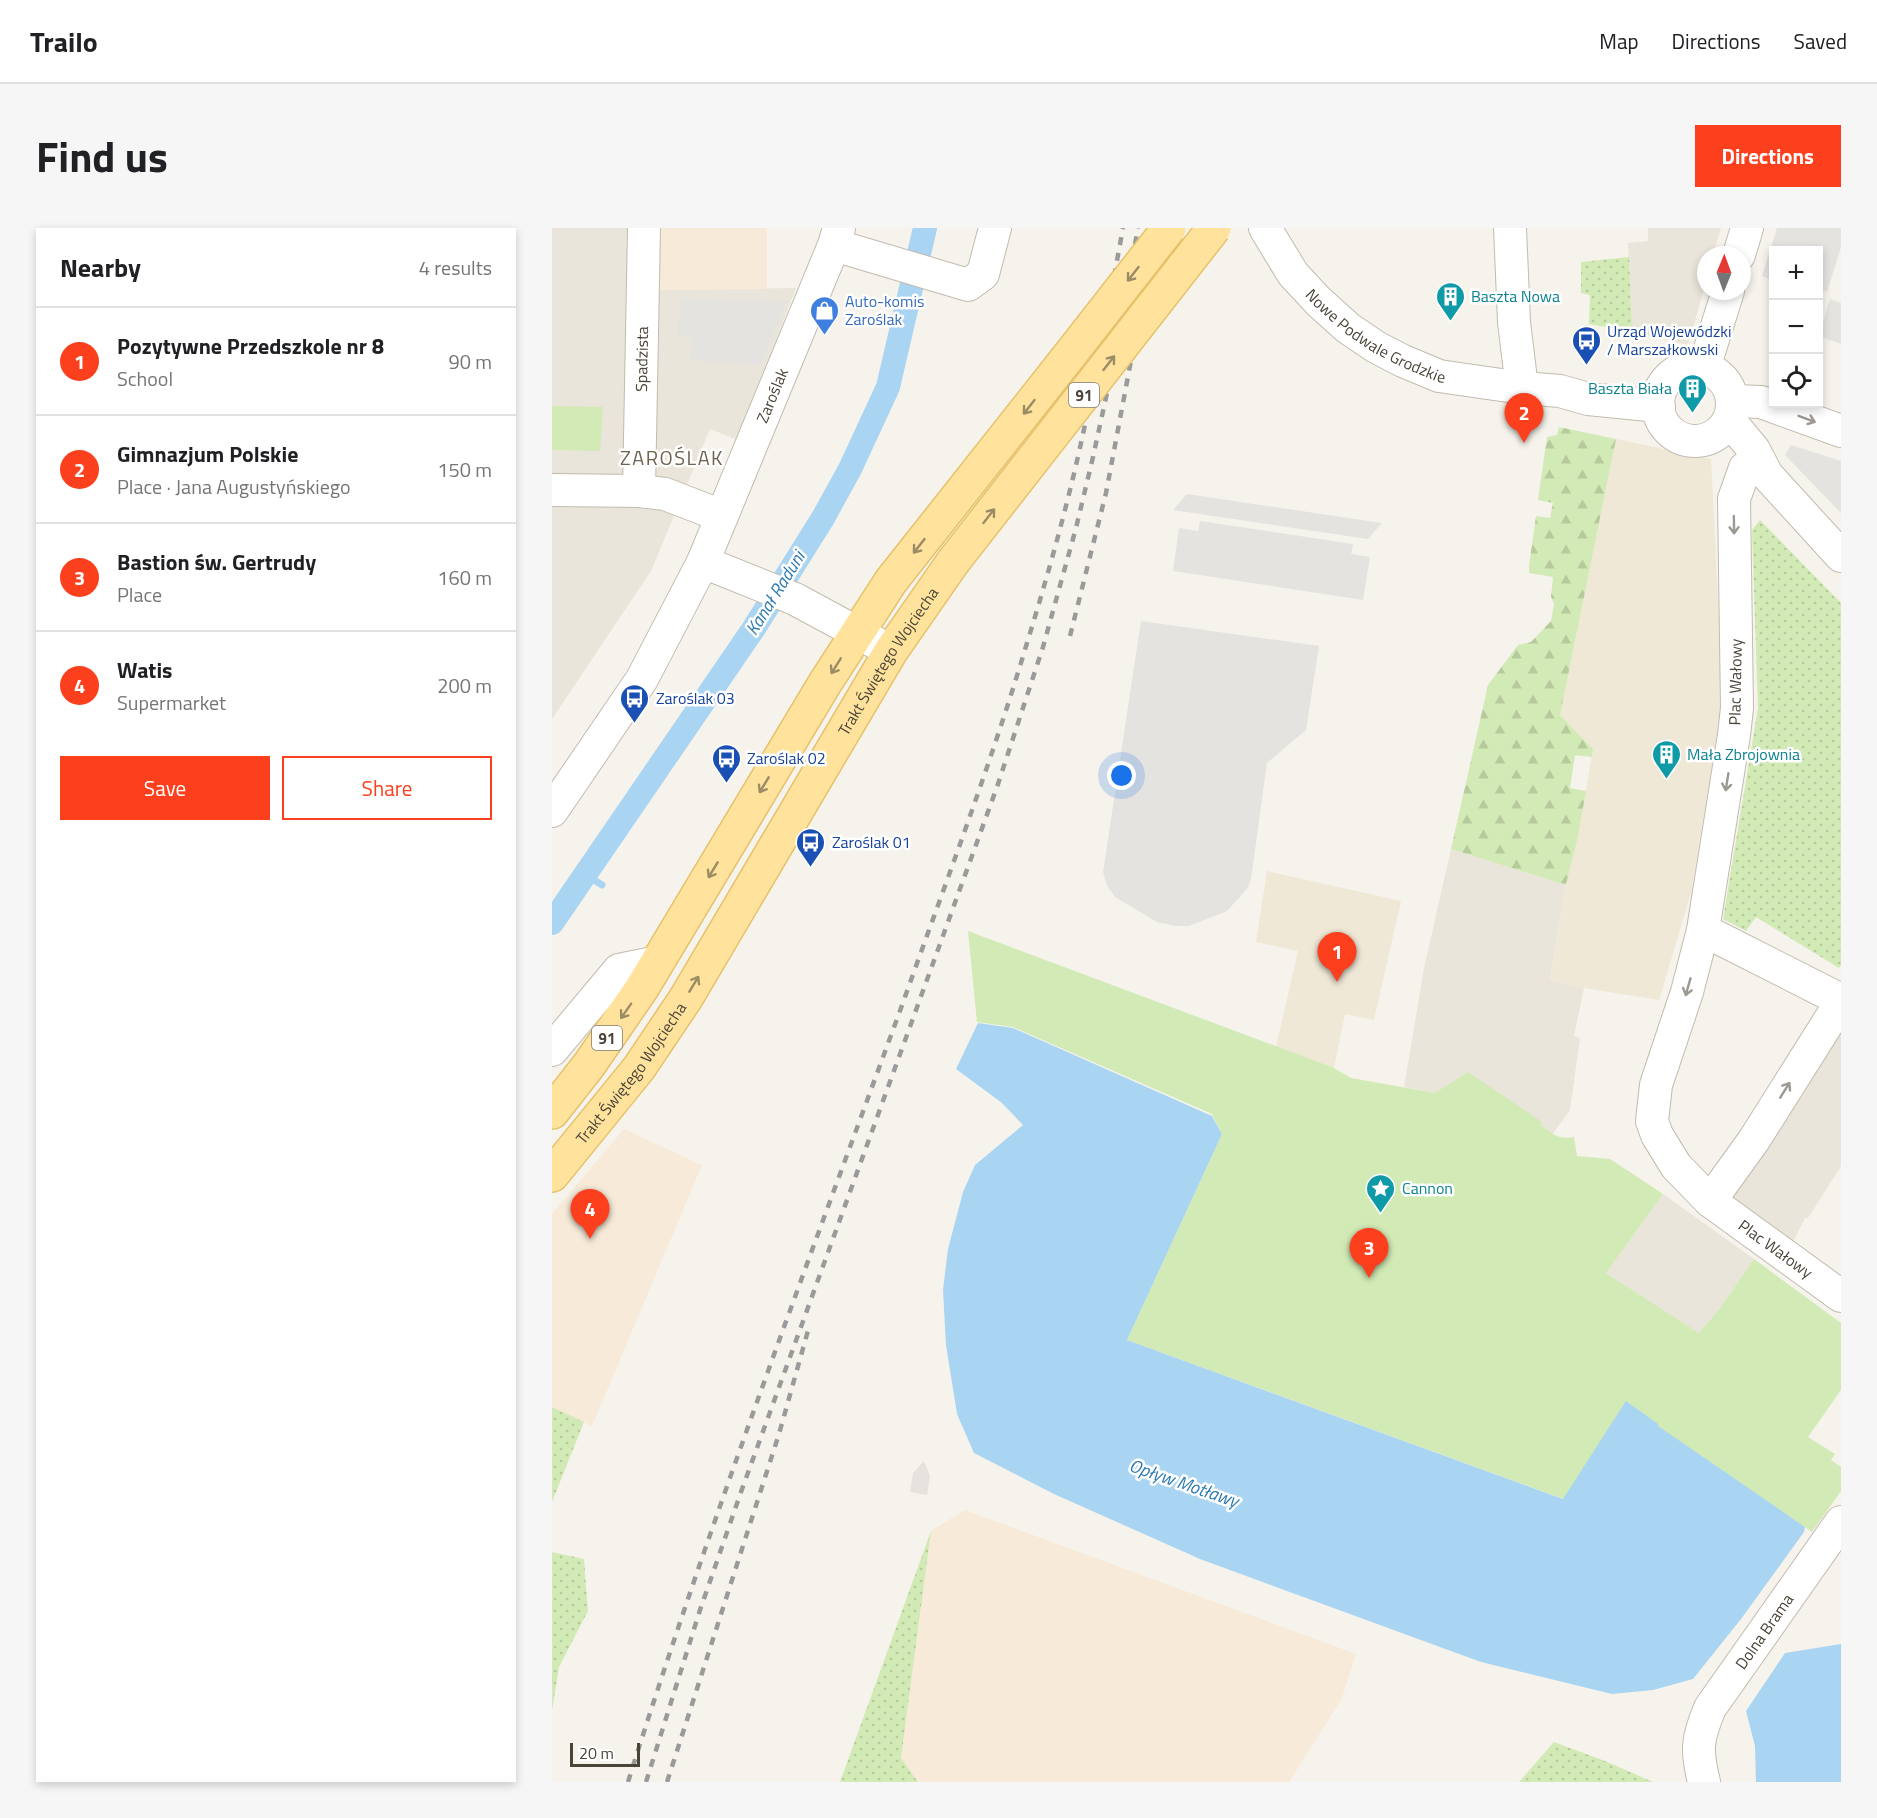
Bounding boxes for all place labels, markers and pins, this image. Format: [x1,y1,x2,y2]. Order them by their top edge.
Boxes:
building icon: Baszta Nowa [1434,280,1466,322]
place label: Baszta Nowa [1471,284,1560,308]
place label: Auto-komis Zaroślak [845,289,924,331]
shop icon: Auto-komis Zaroślak [808,294,840,336]
place label: Urząd Wojewódzki / Marszałkowski [1607,319,1731,361]
bus stop icon: Urząd Wojewódzki / Marszałkowski [1570,324,1602,366]
building icon: Baszta Biała [1677,372,1709,414]
place label: Baszta Biała [1588,376,1672,400]
pin: 2 [1504,394,1544,443]
bus stop icon: Zaroślak 03 [619,682,651,724]
place label: Zaroślak 03 [656,686,735,710]
building icon: Mała Zbrojownia [1650,738,1682,780]
bus stop icon: Zaroślak 02 [710,742,742,784]
place label: Mała Zbrojownia [1687,742,1800,766]
place label: Zaroślak 02 [747,746,826,770]
bus stop icon: Zaroślak 01 [795,826,827,868]
place label: Zaroślak 01 [832,830,911,854]
pin: 1 [1318,932,1356,982]
place icon: Cannon [1365,1172,1397,1214]
place label: Cannon [1402,1176,1453,1200]
pin: 4 [570,1190,609,1239]
pin: 3 [1350,1228,1388,1278]

